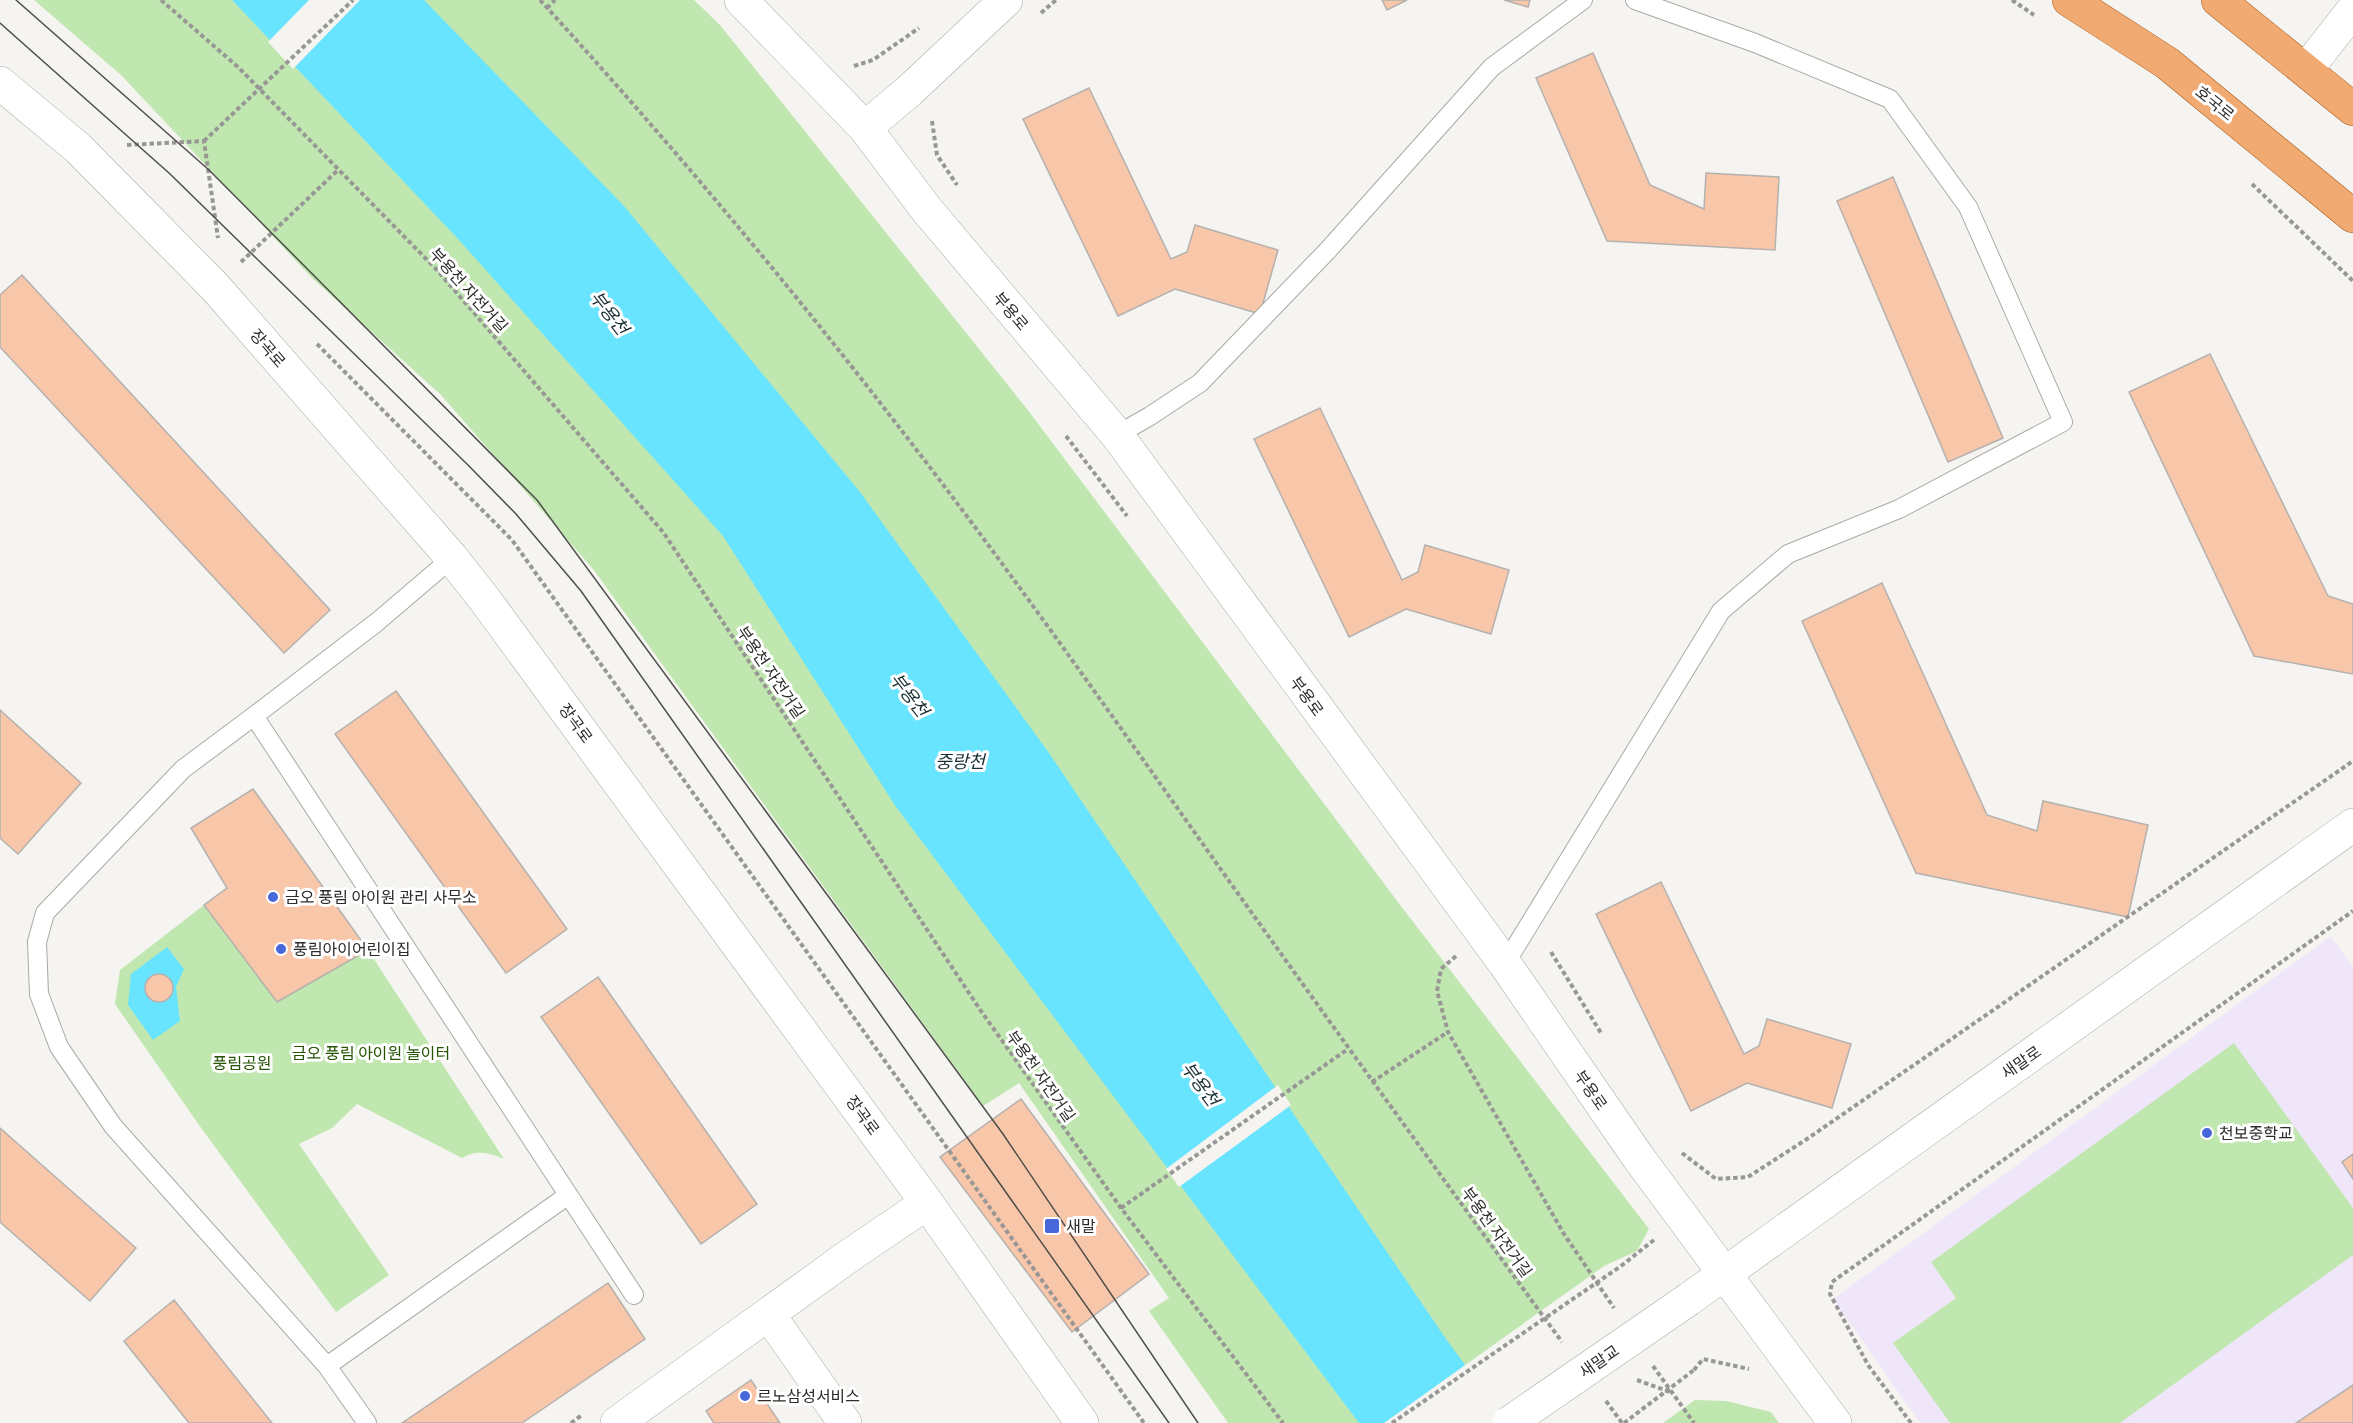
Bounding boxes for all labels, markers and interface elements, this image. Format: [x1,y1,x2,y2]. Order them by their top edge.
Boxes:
street label: 호국로 [2192,82,2238,125]
street label: 부용천 자전거길 [426,244,511,336]
water label: 부용천 [585,287,634,341]
street label: 부용로 [989,288,1032,335]
street label: 장곡로 [246,325,289,371]
street label: 부용천 자전거길 [733,623,808,722]
water label: 부용천 [885,669,934,723]
street label: 부용로 [1286,673,1327,720]
street label: 장곡로 [555,700,596,747]
water label: 중랑천 [935,751,987,773]
place label: 금오 풍림 아이원 관리 사무소 [285,888,477,907]
marker: 금오 풍림 아이원 관리 사무소 [266,890,280,904]
place label: 풍림아이어린이집 [293,940,411,959]
marker: 풍림아이어린이집 [274,942,288,956]
street label: 부용천 자전거길 [1002,1027,1079,1125]
street label: 새말로 [1998,1042,2045,1083]
park label: 금오 풍림 아이원 놀이터 [292,1044,450,1063]
park label: 풍림공원 [213,1054,271,1073]
water label: 부용천 [1176,1057,1225,1113]
street label: 부용로 [1570,1067,1611,1114]
street label: 장곡로 [842,1092,883,1139]
place label: 천보중학교 [2219,1124,2293,1143]
marker: 천보중학교 [2200,1126,2214,1140]
street label: 부용천 자전거길 [1458,1184,1536,1281]
marker: 새말 [1043,1217,1061,1235]
place label: 새말 [1066,1217,1096,1236]
street label: 새말교 [1576,1341,1623,1382]
place label: 르노삼성서비스 [757,1387,860,1406]
marker: 르노삼성서비스 [738,1389,752,1403]

